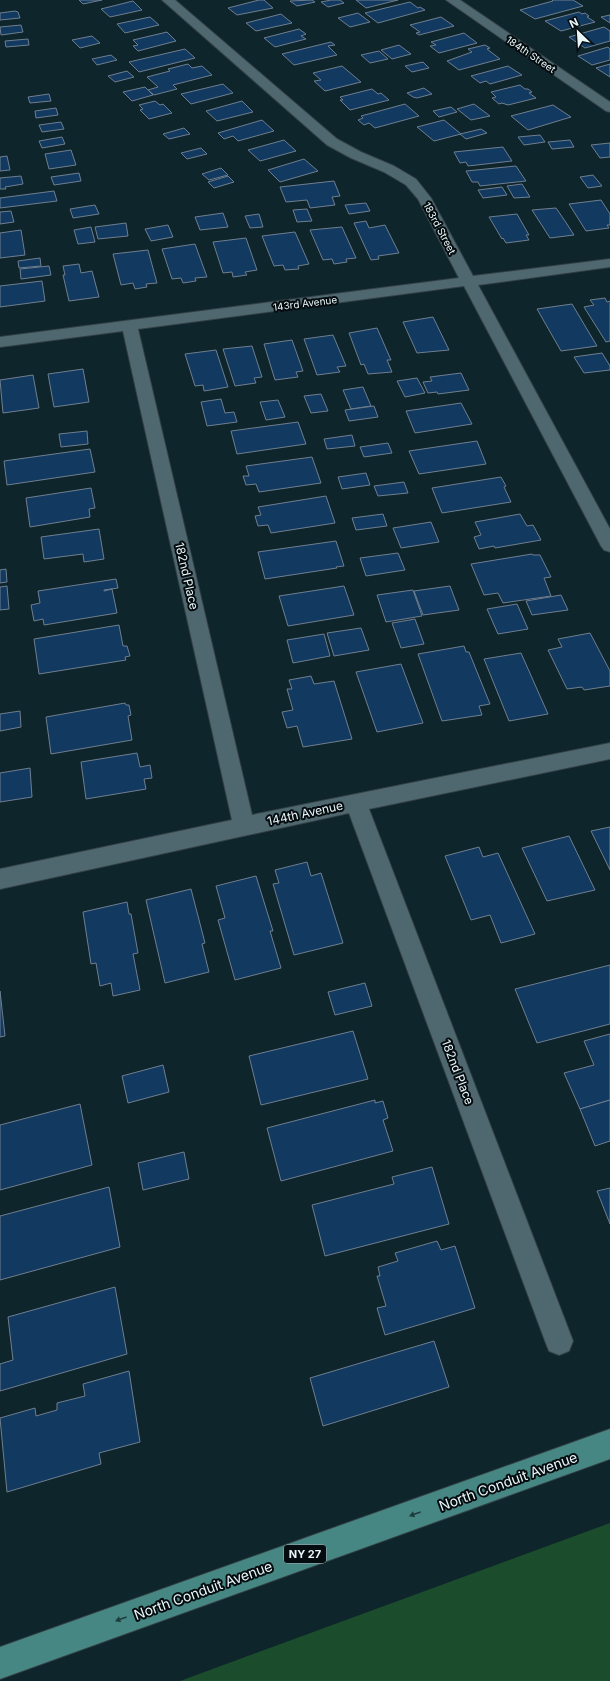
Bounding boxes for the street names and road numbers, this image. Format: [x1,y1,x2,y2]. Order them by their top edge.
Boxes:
street label: 184th Street [504,33,559,75]
street label: 183rd Street [421,200,459,257]
street label: 143rd Avenue [272,293,338,313]
street label: 182nd Place [172,541,202,611]
street label: 144th Avenue [266,798,344,828]
street label: 182nd Place [439,1037,477,1107]
street label: North Conduit Avenue [436,1448,580,1514]
road number: NY 27 [284,1545,326,1563]
street label: North Conduit Avenue [131,1557,275,1623]

